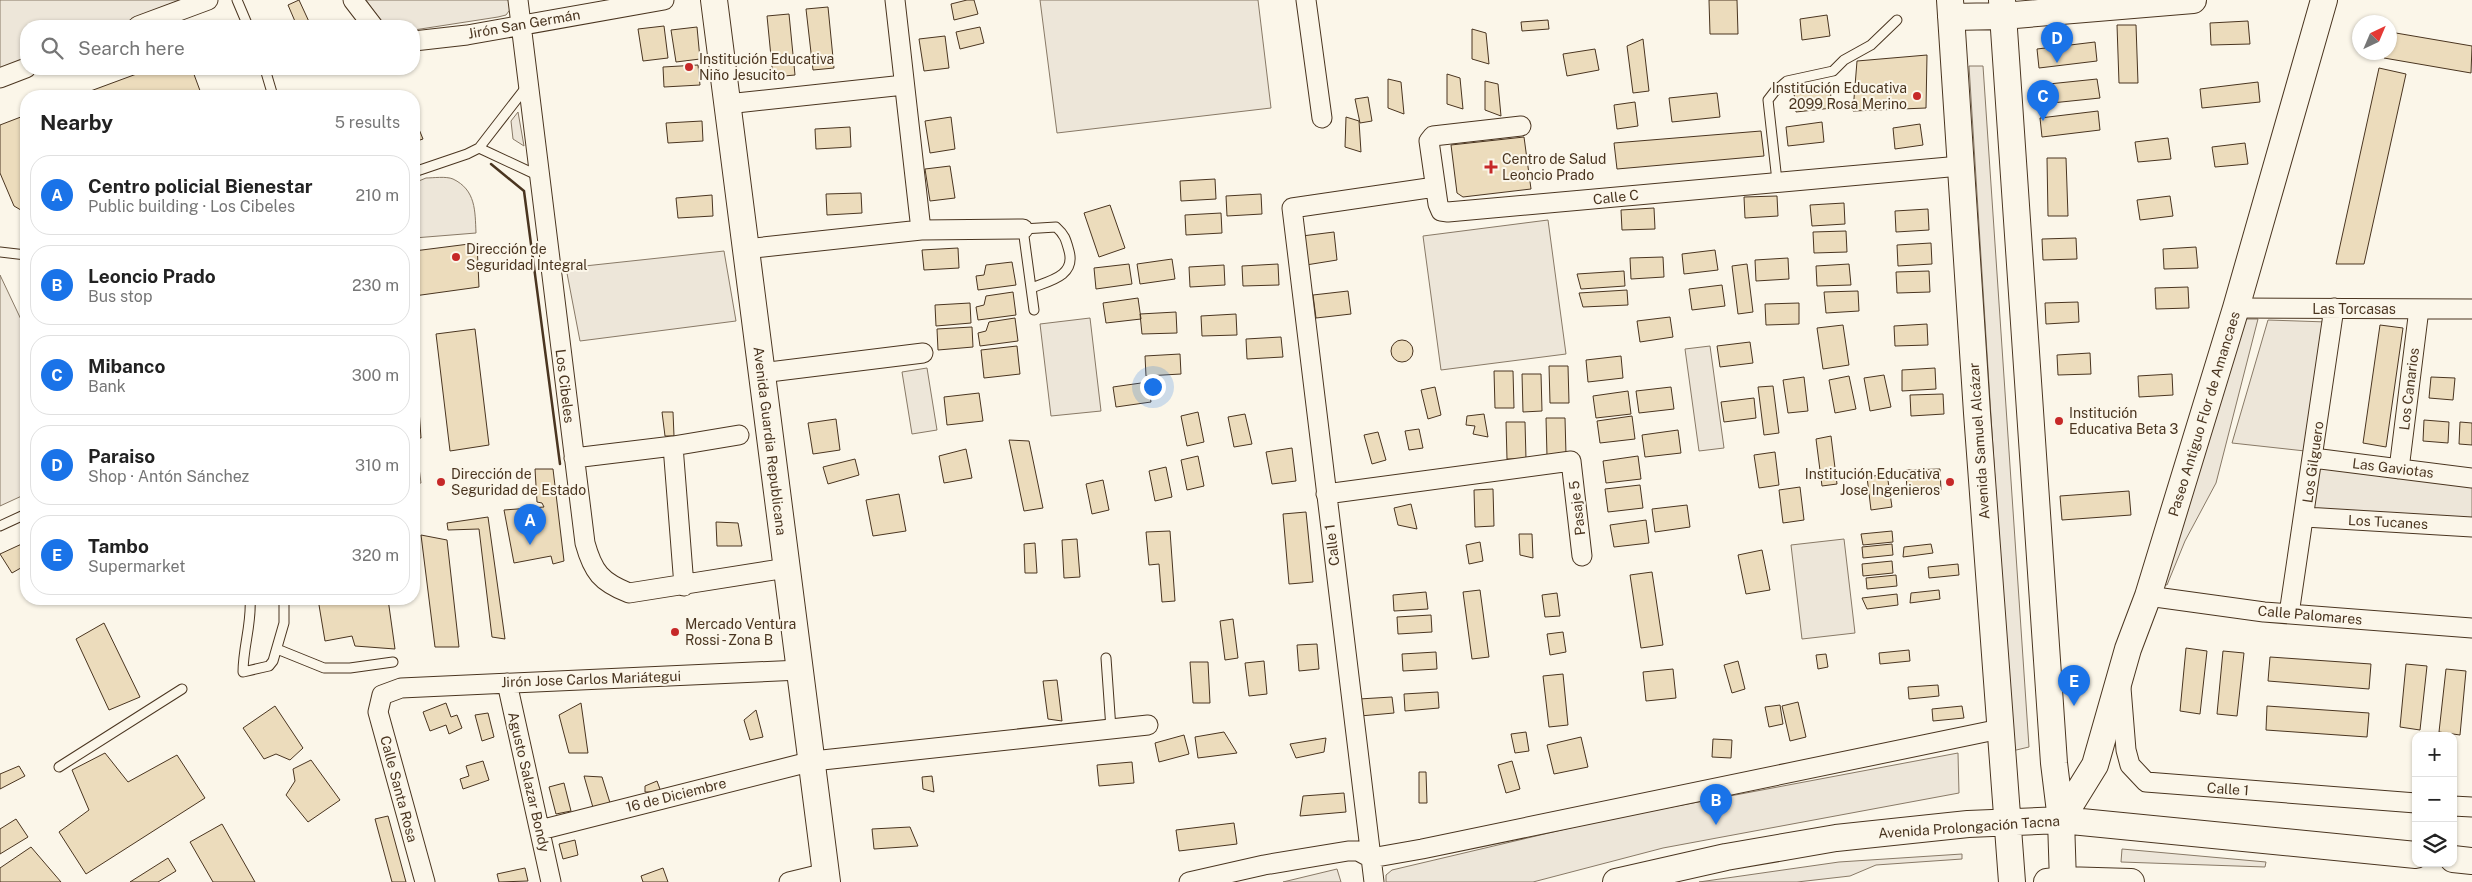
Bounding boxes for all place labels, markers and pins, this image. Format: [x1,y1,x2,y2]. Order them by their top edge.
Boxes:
pin: D [2041,22,2073,63]
place label: Institución Educativa Niño Jesucito [699,51,834,83]
marker: Institución Educativa Niño Jesucito [683,61,695,73]
place label: Institución Educativa 2099 Rosa Merino [1772,80,1907,112]
pin: C [2027,80,2059,121]
marker: Institución Educativa 2099 Rosa Merino [1911,90,1923,102]
place label: Centro de Salud Leoncio Prado [1502,151,1606,183]
marker: Centro de Salud Leoncio Prado [1484,160,1498,174]
place label: Dirección de Seguridad Integral [466,241,588,273]
marker: Dirección de Seguridad Integral [450,251,462,263]
place label: Institución Educativa Beta 3 [2069,405,2179,437]
marker: Institución Educativa Beta 3 [2053,415,2065,427]
place label: Dirección de Seguridad de Estado [451,466,586,498]
place label: Institución Educativa Jose Ingenieros [1805,466,1940,498]
marker: Dirección de Seguridad de Estado [435,476,447,488]
marker: Institución Educativa Jose Ingenieros [1944,476,1956,488]
pin: A [514,504,546,545]
place label: Mercado Ventura Rossi - Zona B [685,616,796,648]
marker: Mercado Ventura Rossi - Zona B [669,626,681,638]
pin: E [2058,665,2090,706]
pin: B [1700,784,1732,825]

